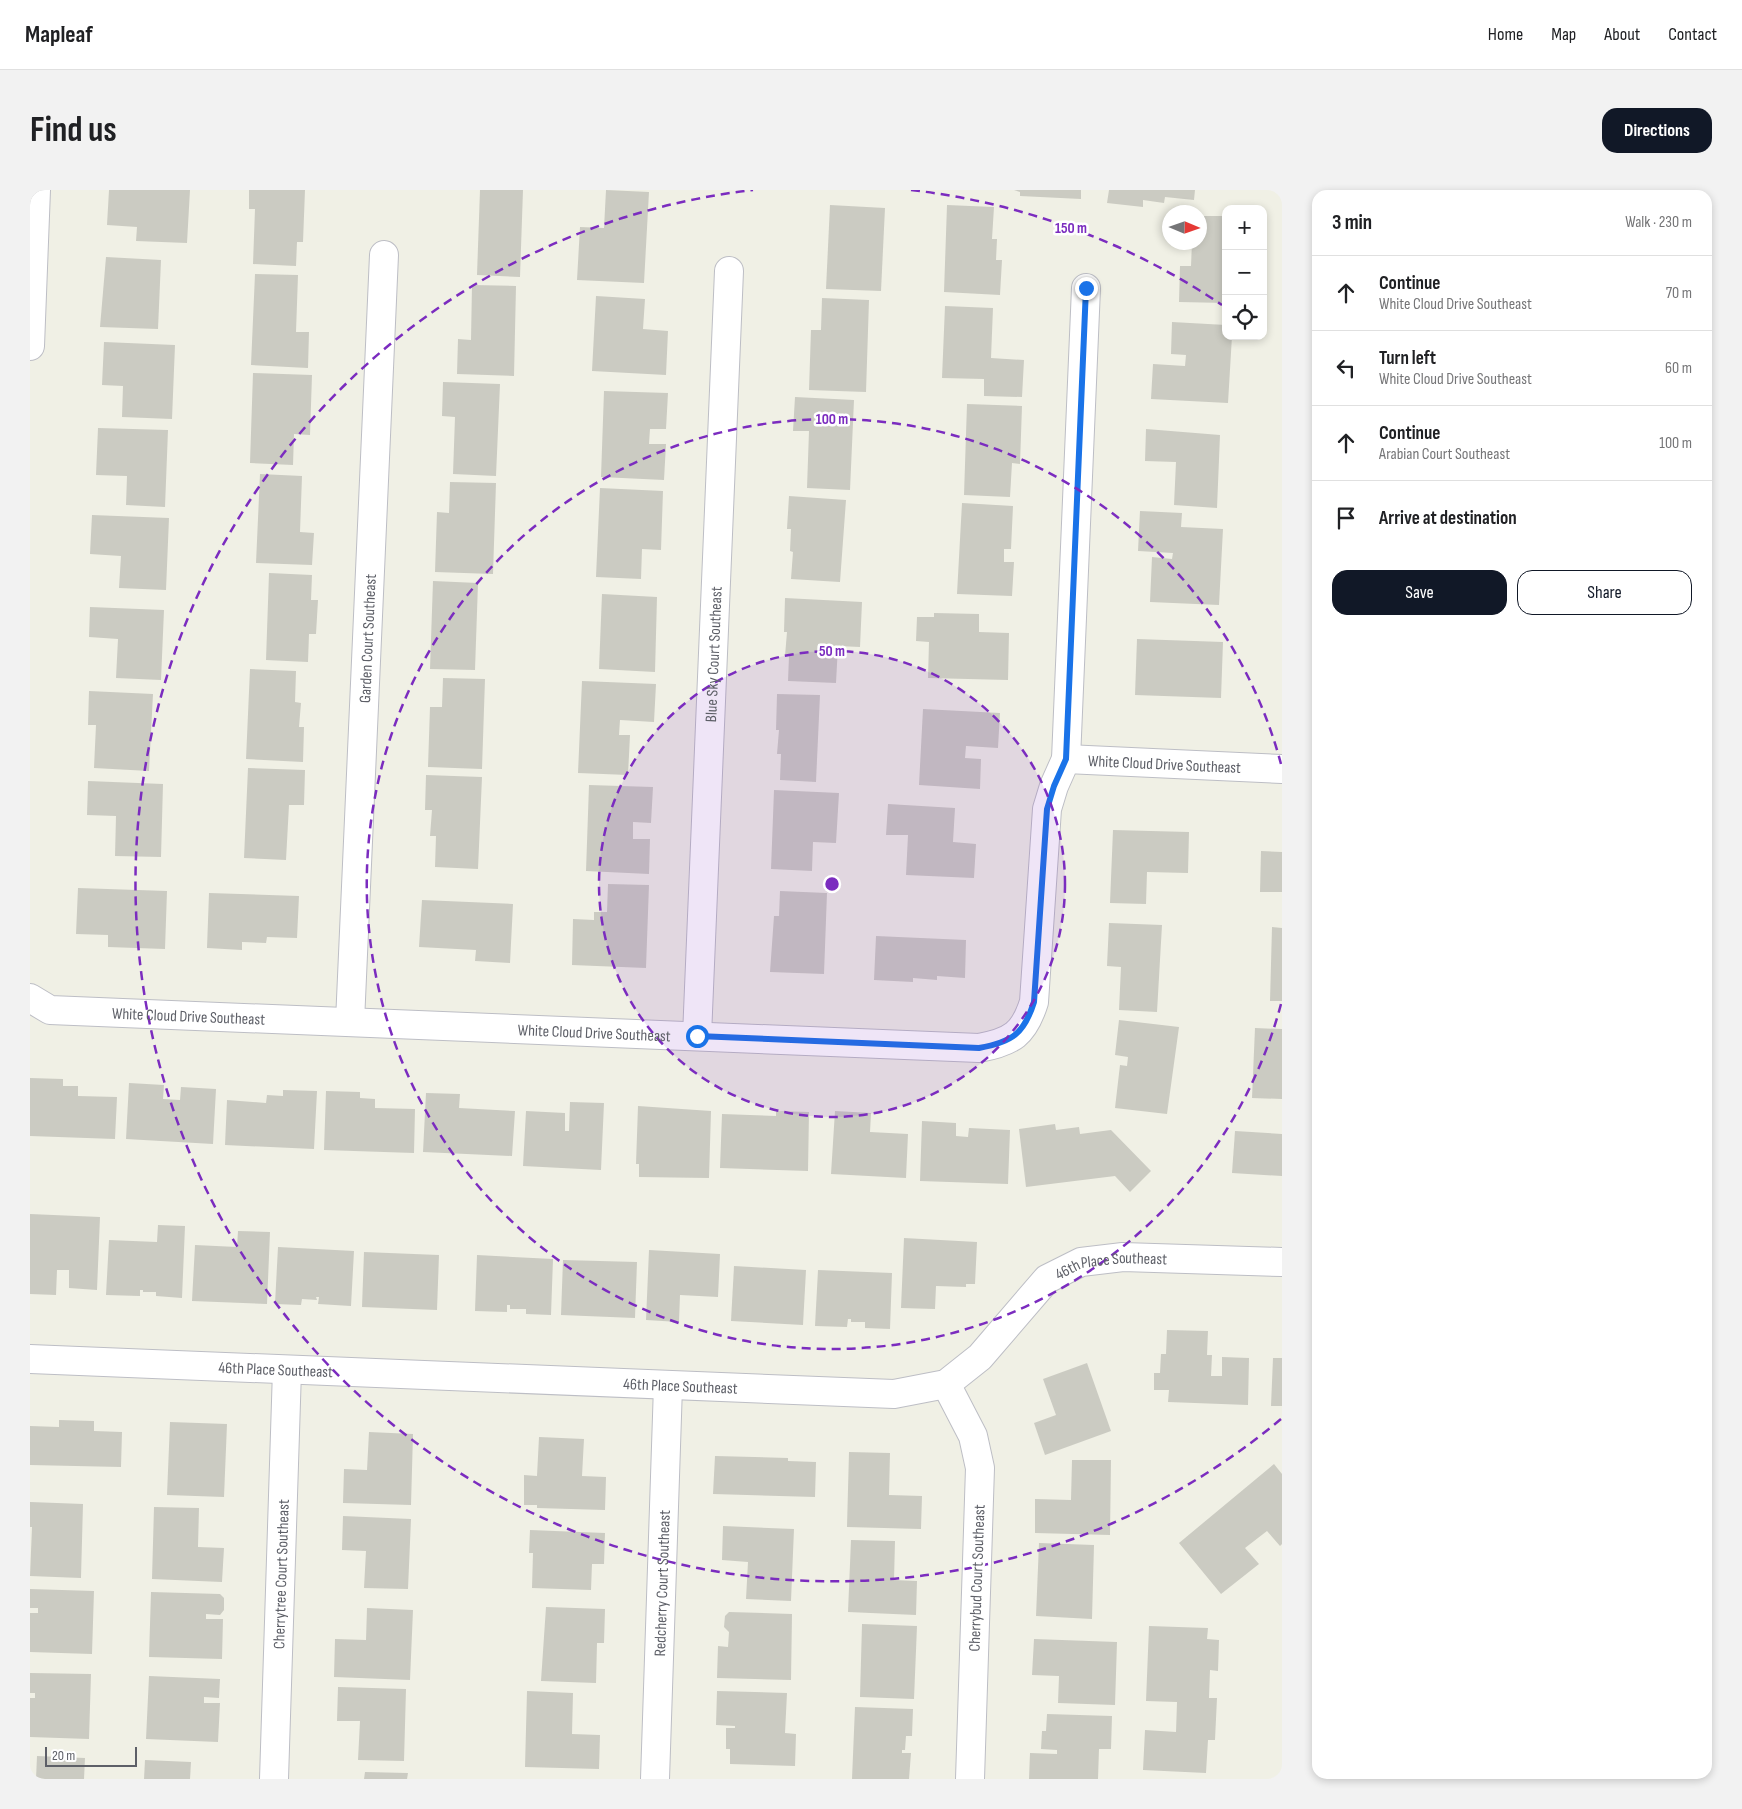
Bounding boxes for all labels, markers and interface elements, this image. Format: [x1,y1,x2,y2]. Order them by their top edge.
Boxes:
text: Mapleaf [25,20,93,49]
text: Home [1488,24,1523,45]
text: Map [1551,24,1576,45]
text: About [1604,24,1640,45]
text: Contact [1668,24,1717,45]
button: Directions [1602,108,1712,153]
text: Find us [30,109,117,152]
north arrow [1162,205,1207,250]
map controls [1222,205,1267,340]
button: + [1222,205,1267,250]
text: 3 min [1332,210,1372,235]
text: Walk · 230 m [1625,213,1692,232]
text: 150 m [1055,219,1087,238]
button: − [1222,250,1267,295]
text: Continue [1379,272,1440,295]
route end [1075,277,1098,300]
icon: ahead [1332,279,1360,307]
text: 70 m [1666,284,1692,303]
button: locate [1222,295,1267,340]
text: White Cloud Drive Southeast [1379,295,1532,314]
text: Turn left [1379,347,1436,370]
icon: left [1332,354,1360,382]
text: 60 m [1665,359,1692,378]
text: White Cloud Drive Southeast [1379,370,1532,389]
text: 100 m [816,410,848,429]
text: Continue [1379,422,1440,445]
icon: ahead [1332,429,1360,457]
text: 100 m [1659,434,1692,453]
text: Arabian Court Southeast [1379,445,1510,464]
icon: arrive [1332,504,1360,532]
text: Arrive at destination [1379,507,1517,530]
button: Save [1332,570,1507,615]
button: Share [1517,570,1692,615]
street label: Garden Court Southeast [356,573,381,703]
street label: Blue Sky Court Southeast [702,586,727,723]
text: 50 m [819,642,845,661]
street label: White Cloud Drive Southeast [1088,752,1242,778]
centre of rings [823,875,841,893]
street label: White Cloud Drive Southeast [112,1005,265,1030]
street label: White Cloud Drive Southeast [517,1021,671,1046]
route start [686,1025,709,1048]
street label: 46th Place Southeast [1052,1249,1167,1284]
street label: 46th Place Southeast [218,1359,333,1382]
street label: 46th Place Southeast [623,1375,738,1399]
street label: Cherrytree Court Southeast [270,1499,294,1649]
street label: Cherrybud Court Southeast [965,1504,990,1652]
street label: Redcherry Court Southeast [651,1510,675,1657]
scale bar [45,1744,138,1767]
text: 20 m [52,1747,75,1764]

